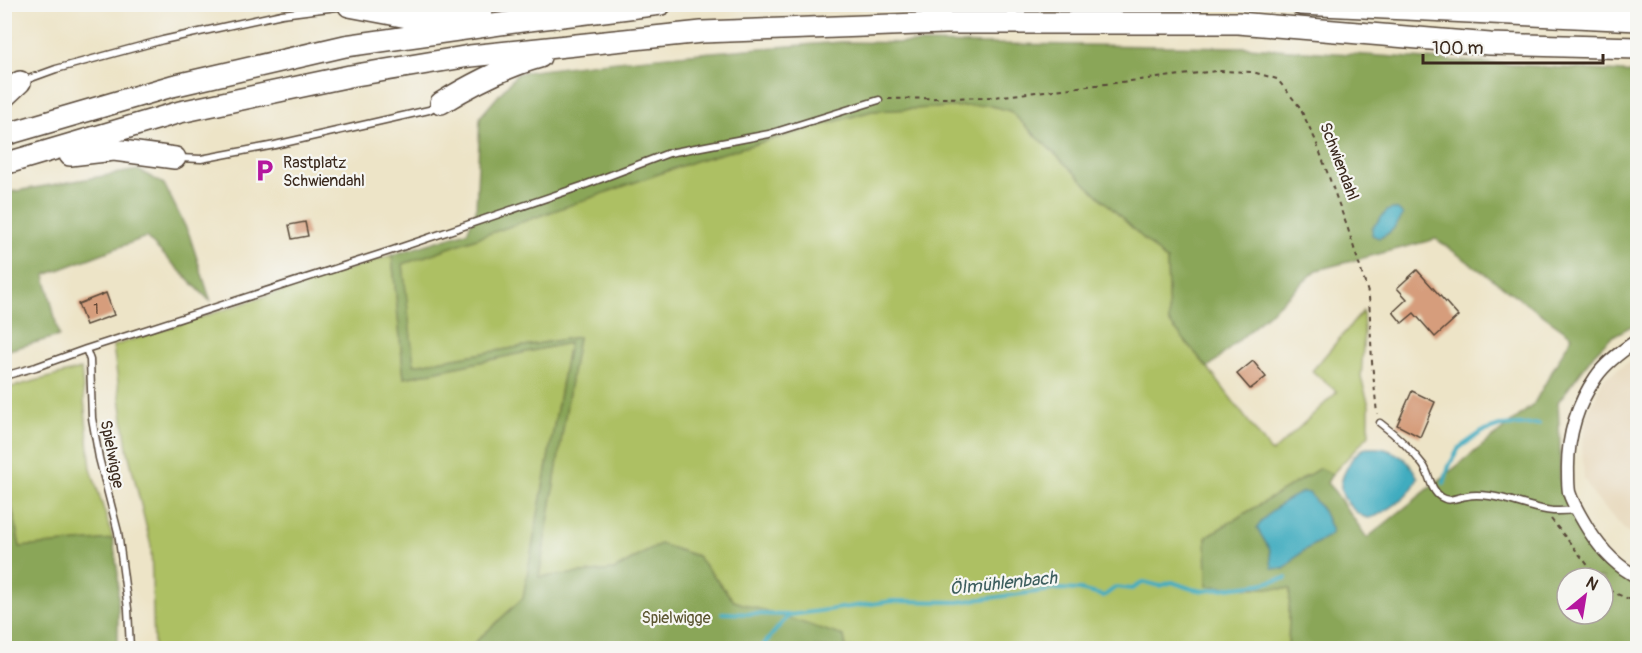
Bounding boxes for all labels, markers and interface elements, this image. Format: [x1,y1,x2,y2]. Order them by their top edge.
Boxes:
scale bar [1423,27,1603,65]
text: 100 m [1432,37,1484,60]
street label: Schwiendahl [1315,120,1363,203]
place label: Rastplatz Schwiendahl [283,153,365,191]
parking icon: Rastplatz Schwiendahl [252,158,278,184]
house number: 1 [93,301,99,318]
street label: Spielwigge [96,418,128,490]
water label: Ölmühlenbach [948,566,1059,601]
north arrow [1555,566,1615,626]
text: N [1582,573,1602,595]
park label: Spielwigge [641,608,711,628]

